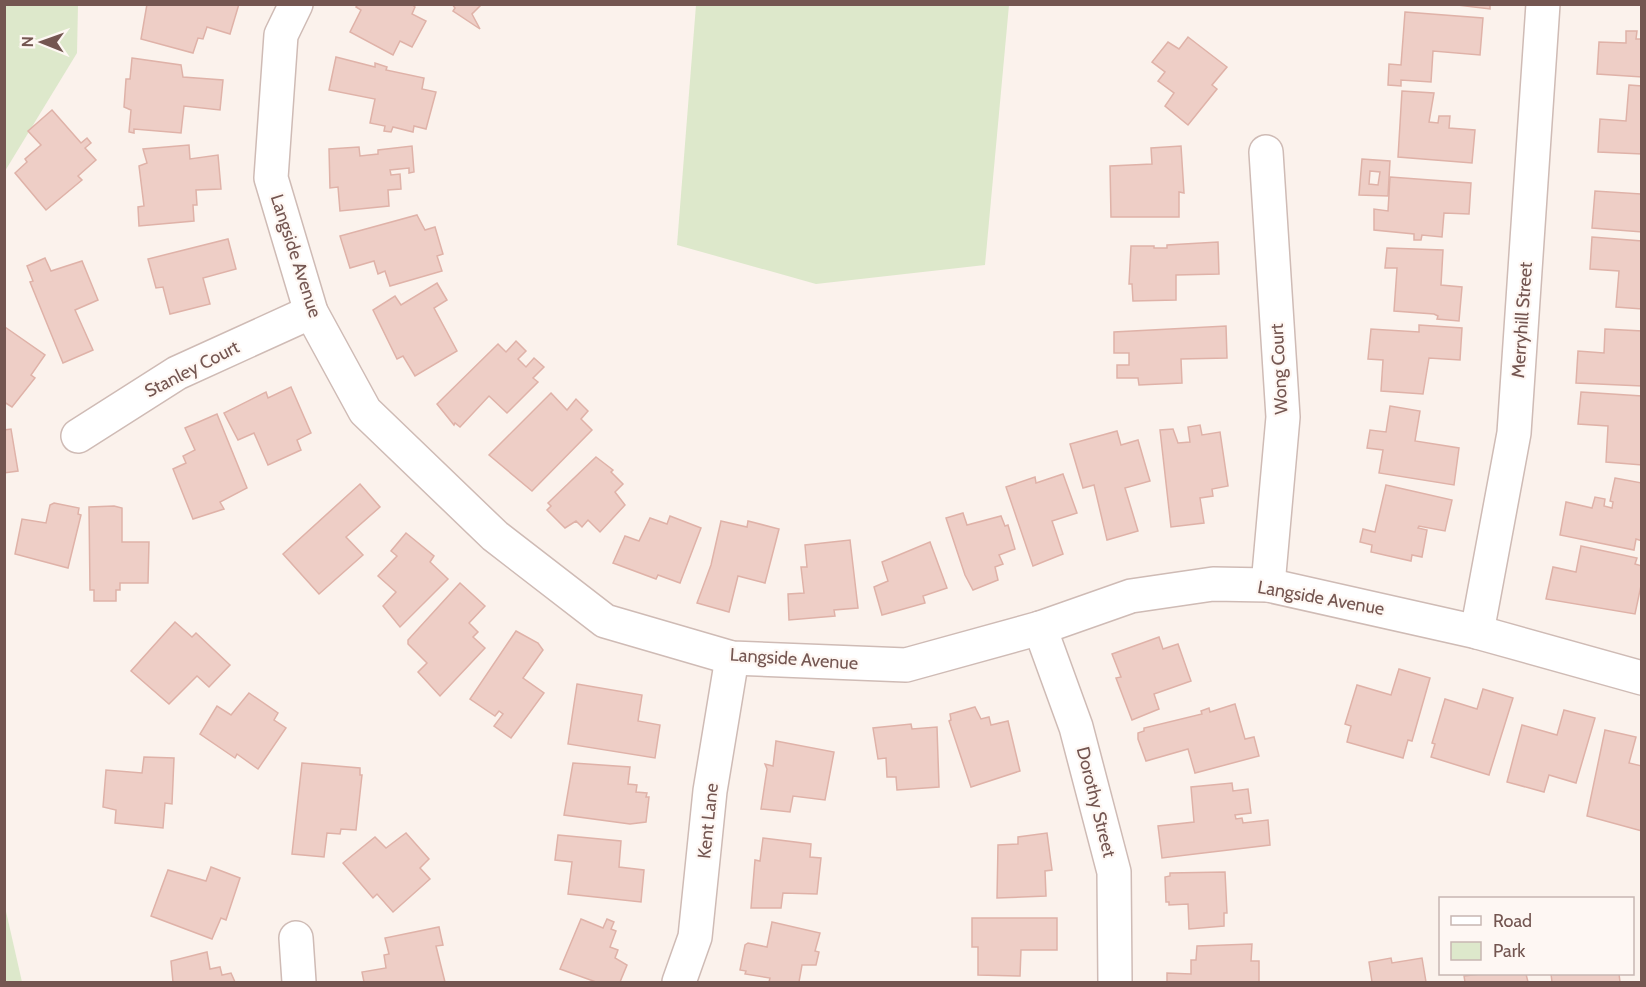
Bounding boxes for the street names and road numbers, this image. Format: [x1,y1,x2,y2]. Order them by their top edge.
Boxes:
street label: Langside Avenue [266,192,326,320]
street label: Merryhill Street [1507,261,1537,379]
street label: Wong Court [1266,323,1292,415]
street label: Stanley Court [141,336,243,402]
street label: Langside Avenue [1256,576,1386,620]
street label: Langside Avenue [729,644,859,674]
street label: Dorothy Street [1072,744,1120,860]
street label: Kent Lane [693,782,723,860]

